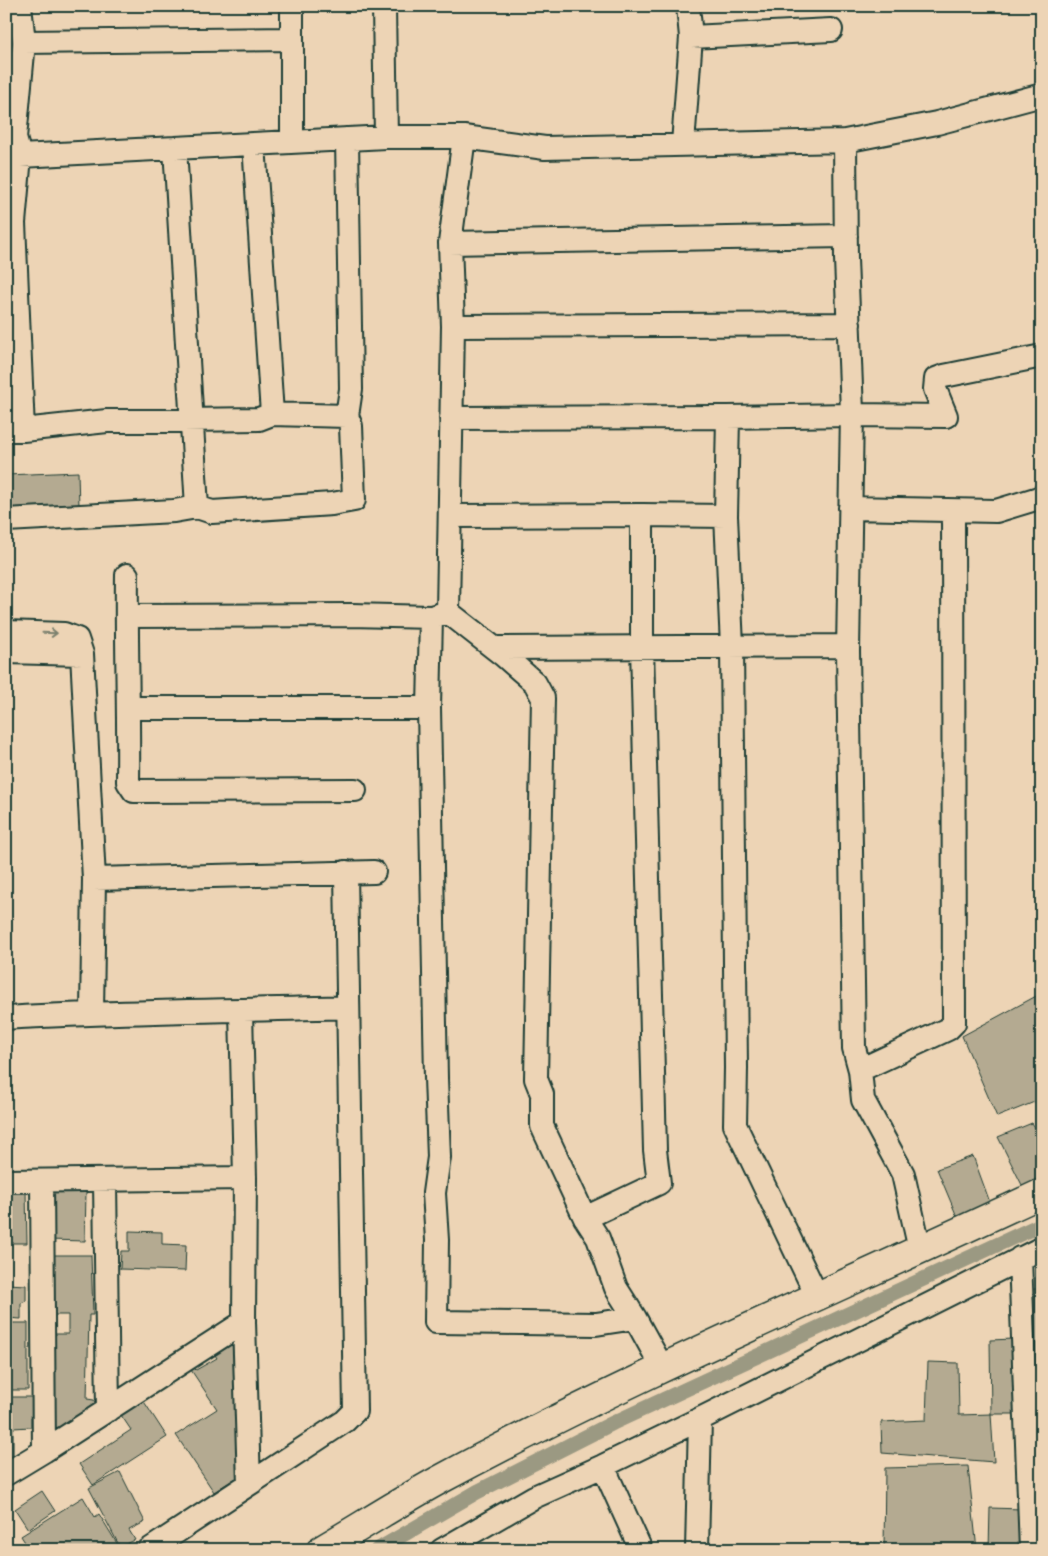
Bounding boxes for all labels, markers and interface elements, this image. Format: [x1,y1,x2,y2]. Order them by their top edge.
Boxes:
one-way arrow [41,628,57,638]

